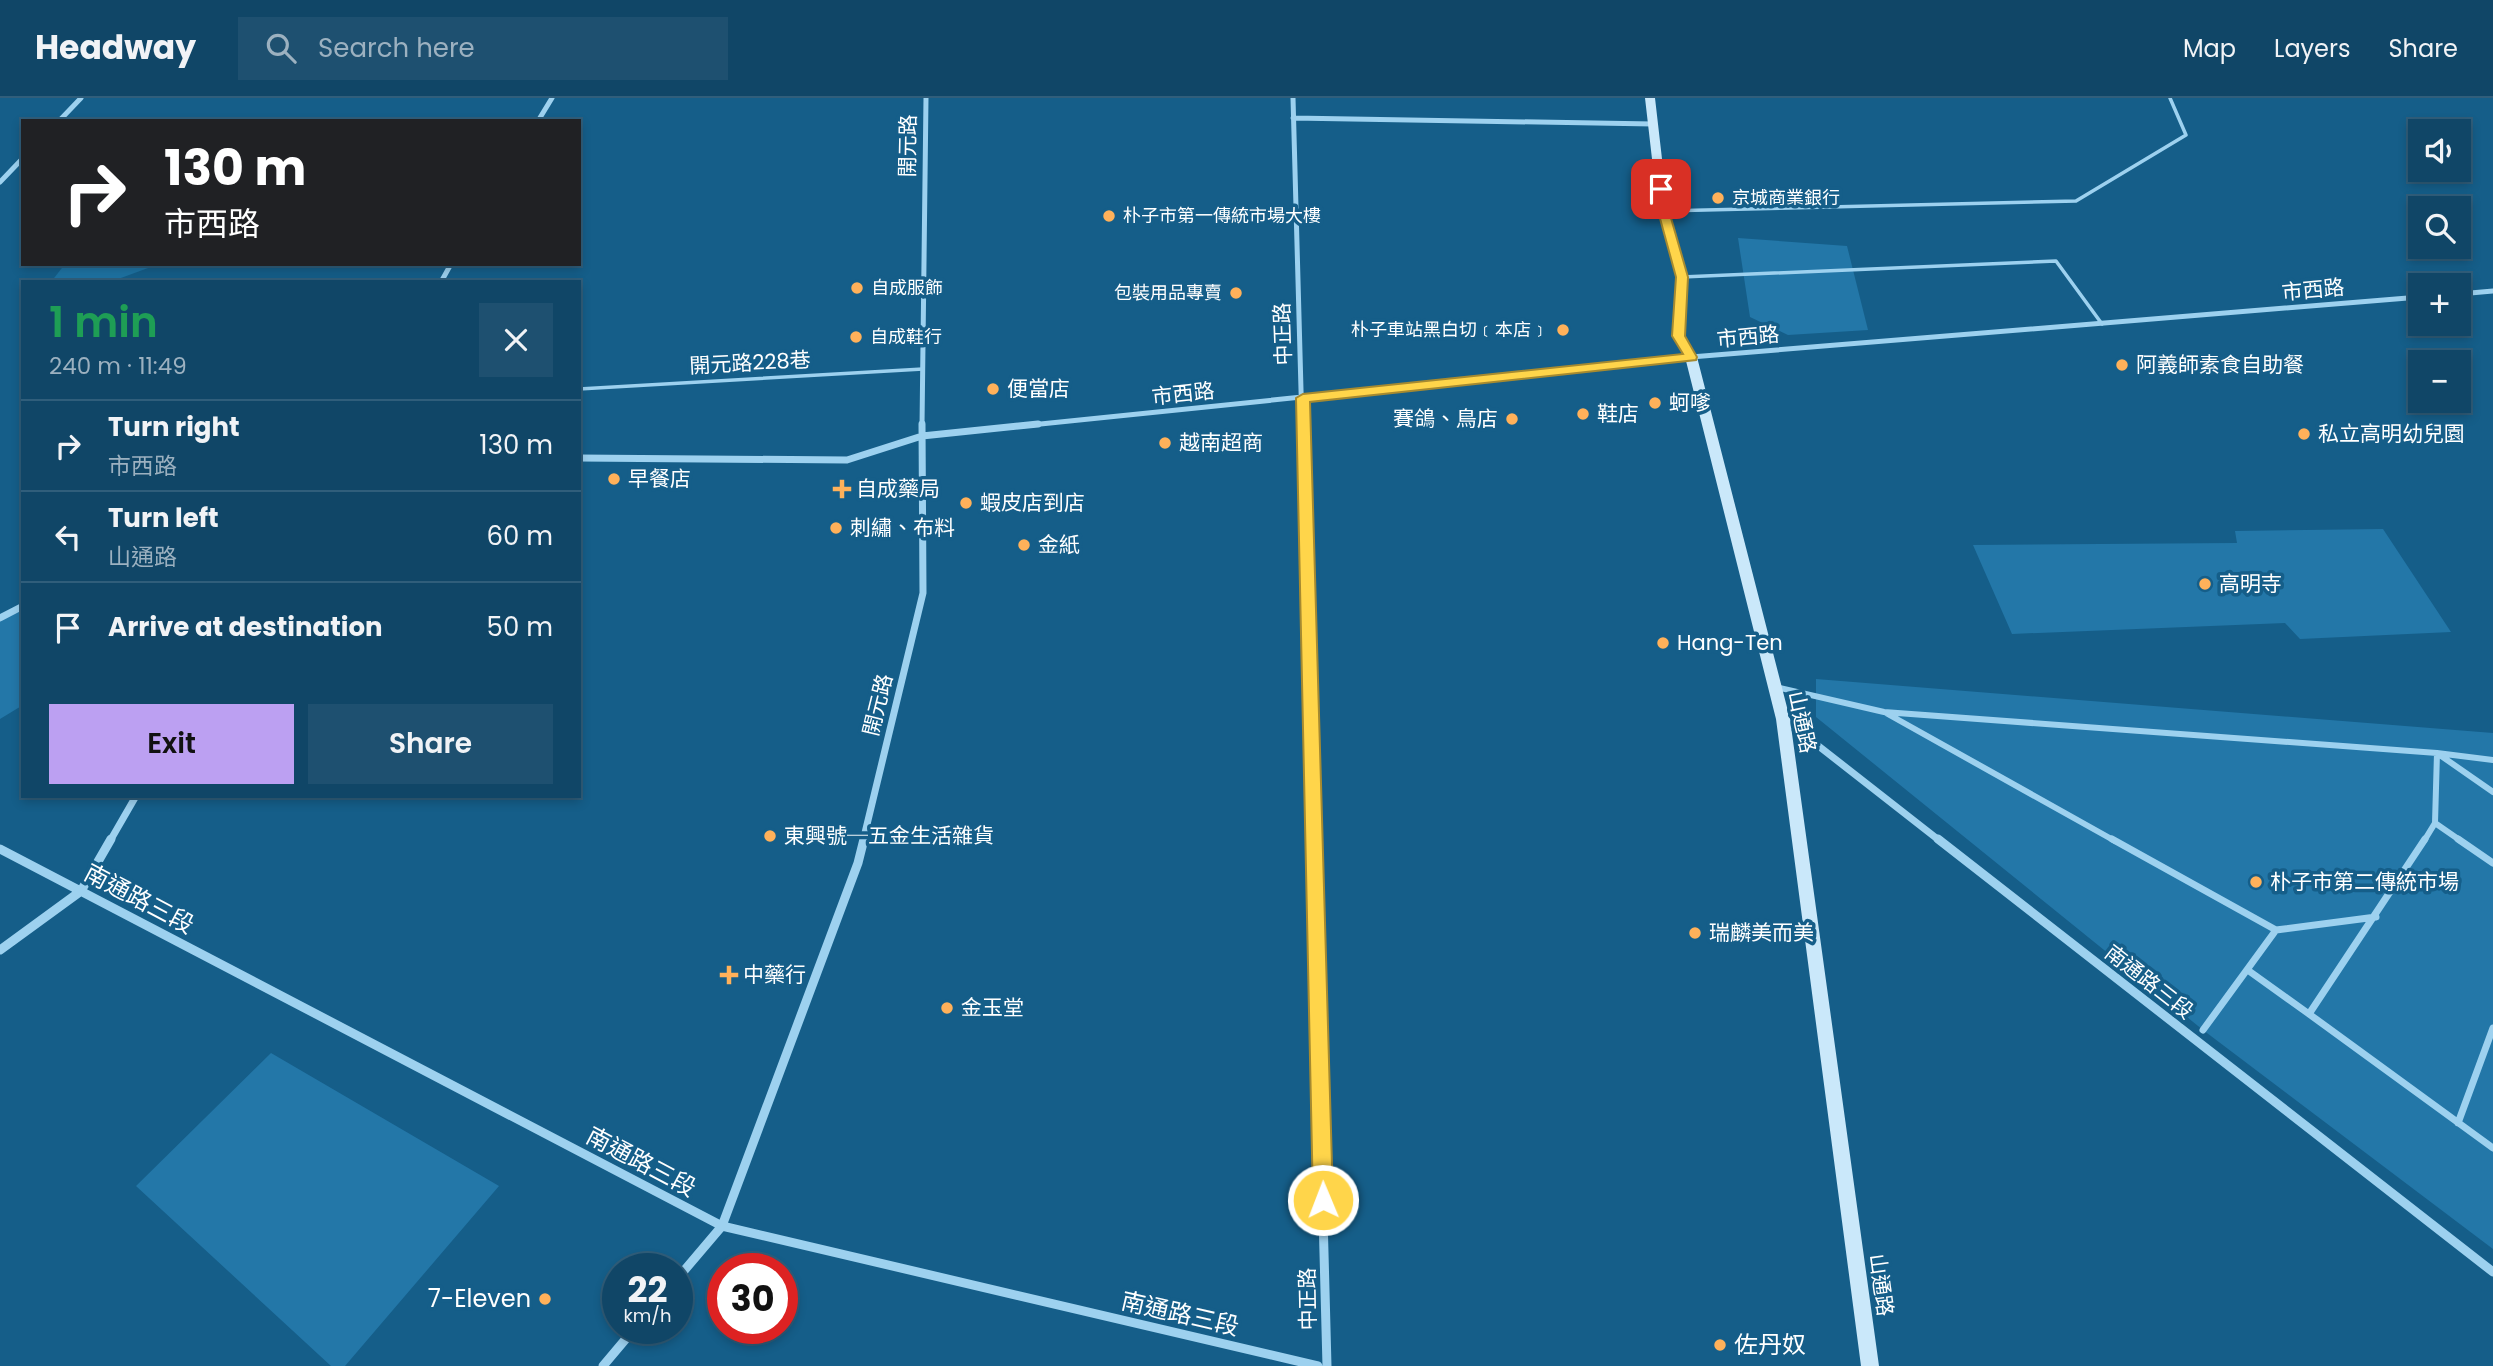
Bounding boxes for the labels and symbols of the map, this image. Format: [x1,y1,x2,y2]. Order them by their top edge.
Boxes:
street label: 開元路 [892,114,923,178]
pin [1631,159,1691,219]
place label: 京城商業銀行 [1732,185,1840,210]
marker: 京城商業銀行 [1710,190,1726,206]
place label: 朴子市第一傳統市場大樓 [1123,203,1321,228]
marker: 朴子市第一傳統市場大樓 [1101,208,1117,224]
street label: 市西路 [2280,272,2346,307]
place label: 自成服飾 [871,275,943,300]
marker: 自成服飾 [849,280,865,296]
place label: 包裝用品專賣 [1114,280,1222,305]
marker: 包裝用品專賣 [1228,285,1244,301]
street label: 中正路 [1267,302,1298,366]
place label: 朴子車站黑白切﹝本店﹞ [1351,317,1549,342]
street label: 市西路 [1715,319,1781,354]
marker: 朴子車站黑白切﹝本店﹞ [1555,322,1571,338]
place label: 自成鞋行 [870,324,942,349]
marker: 自成鞋行 [848,329,864,345]
street label: 開元路228巷 [689,345,811,380]
place label: 阿義師素食自助餐 [2136,350,2304,379]
marker: 阿義師素食自助餐 [2114,357,2130,373]
place label: 便當店 [1007,374,1070,403]
street label: 市西路 [1150,376,1216,411]
marker: 便當店 [985,381,1001,397]
place label: 蚵嗲 [1669,388,1711,417]
marker: 蚵嗲 [1647,395,1663,411]
place label: 鞋店 [1597,399,1639,428]
place label: 賽鴿、鳥店 [1393,404,1498,433]
marker: 鞋店 [1575,406,1591,422]
marker: 賽鴿、鳥店 [1504,411,1520,427]
place label: 私立高明幼兒園 [2318,419,2465,448]
marker: 私立高明幼兒園 [2296,426,2312,442]
place label: 越南超商 [1179,428,1263,457]
marker: 越南超商 [1157,435,1173,451]
place label: 早餐店 [628,464,691,493]
marker: 早餐店 [606,471,622,487]
place label: 自成藥局 [856,474,940,503]
marker: 自成藥局 [834,481,850,497]
place label: 蝦皮店到店 [980,488,1085,517]
marker: 蝦皮店到店 [958,495,974,511]
place label: 刺繡、布料 [850,513,955,542]
marker: 刺繡、布料 [828,520,844,536]
place label: 金紙 [1038,530,1080,559]
marker: 金紙 [1016,537,1032,553]
place label: 高明寺 [2219,569,2282,598]
marker: 高明寺 [2197,576,2213,592]
place label: Hang-Ten [1677,628,1783,657]
marker: Hang-Ten [1655,635,1671,651]
street label: 開元路 [856,671,899,739]
street label: 山通路 [1782,688,1823,756]
place label: 東興號─五金生活雜貨 [784,821,994,850]
marker: 東興號─五金生活雜貨 [762,828,778,844]
street label: 南通路三段 [79,856,200,941]
place label: 朴子市第二傳統市場 [2270,867,2459,896]
marker: 朴子市第二傳統市場 [2248,874,2264,890]
place label: 瑞麟美而美 [1709,918,1814,947]
marker: 瑞麟美而美 [1687,925,1703,941]
street label: 南通路三段 [2099,938,2200,1025]
place label: 中藥行 [743,960,806,989]
marker: 中藥行 [721,967,737,983]
place label: 金玉堂 [961,993,1024,1022]
marker: 金玉堂 [939,1000,955,1016]
street label: 南通路三段 [581,1119,702,1204]
position arrow [1286,1163,1360,1237]
street label: 山通路 [1863,1252,1900,1318]
speed limit sign: 30 [707,1253,798,1344]
street label: 中正路 [1292,1267,1323,1331]
place label: 7-Eleven [428,1282,531,1315]
street label: 南通路三段 [1118,1284,1242,1343]
marker: 7-Eleven [537,1291,553,1307]
place label: 佐丹奴 [1734,1328,1806,1361]
marker: 佐丹奴 [1712,1337,1728,1353]

